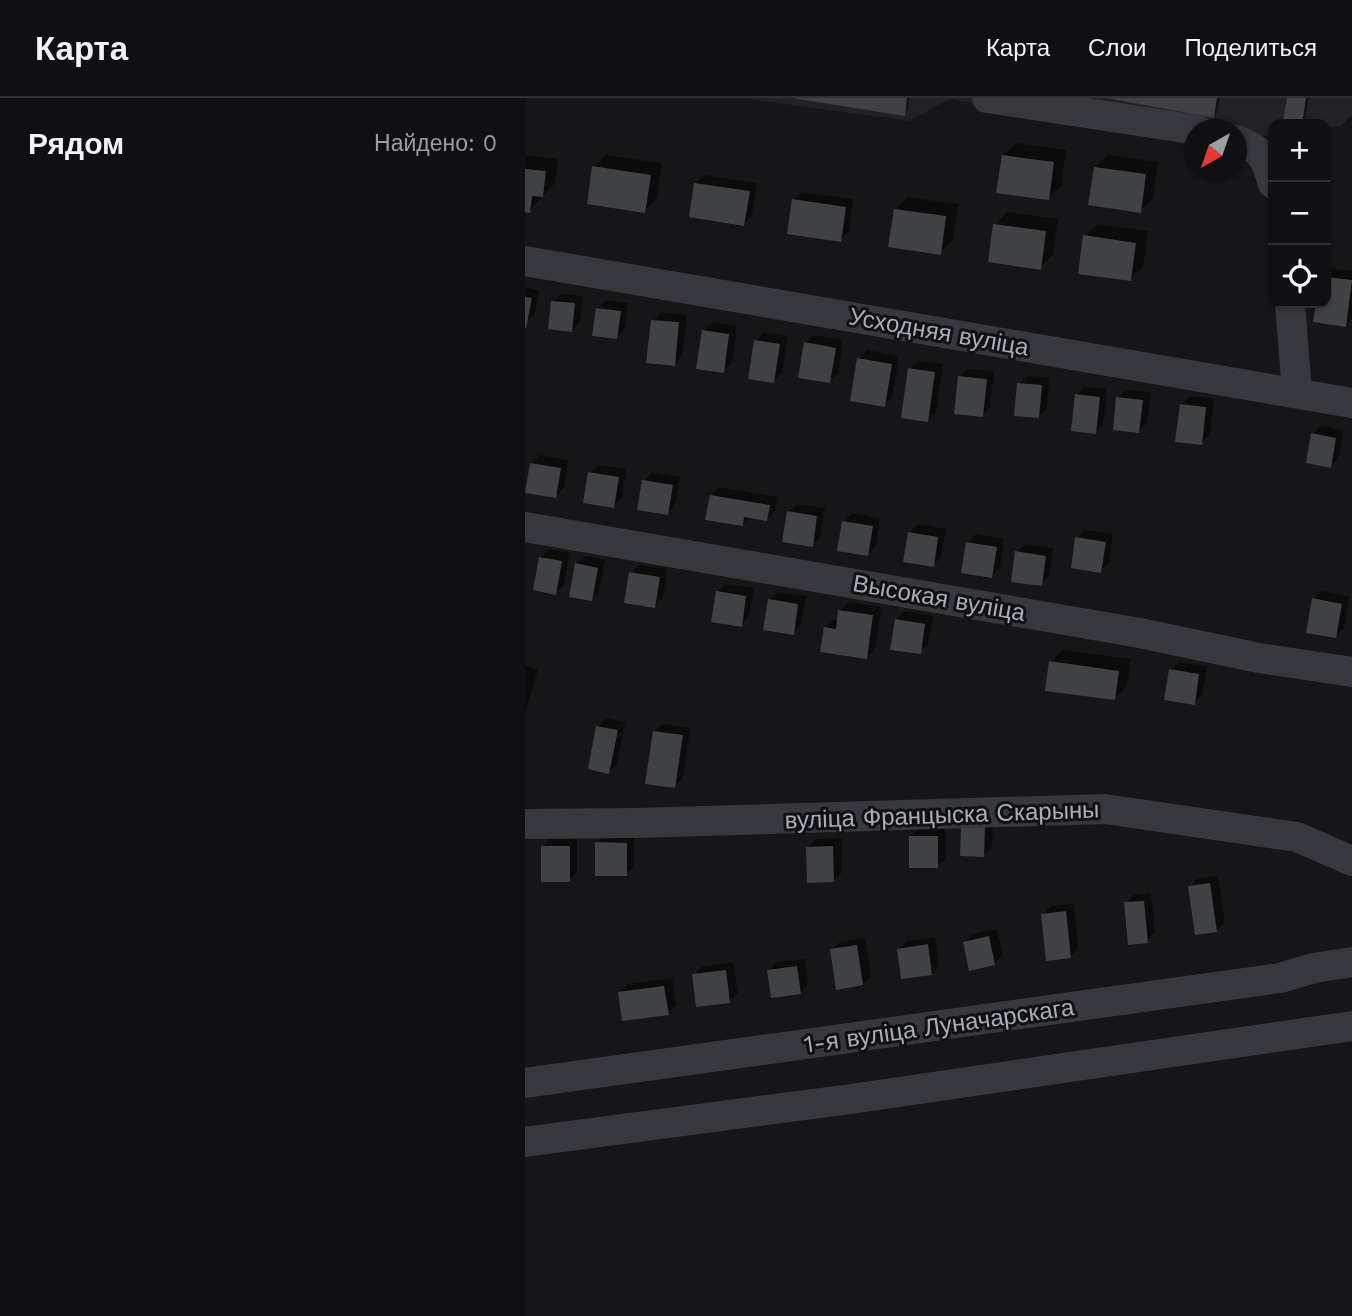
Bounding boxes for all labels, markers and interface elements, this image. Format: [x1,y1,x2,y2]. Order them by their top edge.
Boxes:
text: Карта [35,29,128,68]
text: Карта [986,34,1050,62]
text: Слои [1088,34,1146,62]
text: Поделиться [1184,34,1317,62]
north arrow [1184,119,1247,182]
map controls [1268,119,1331,308]
button: + [1268,119,1331,182]
text: Рядом [28,126,124,161]
text: Найдено: 0 [374,130,497,157]
button: − [1268,182,1331,245]
button: locate [1268,245,1331,308]
street label: Усходняя вуліца [847,302,1032,362]
street label: Высокая вуліца [851,569,1028,627]
street label: вуліца Францыска Скарыны [784,796,1100,834]
street label: 1-я вуліца Луначарскага [802,993,1076,1059]

